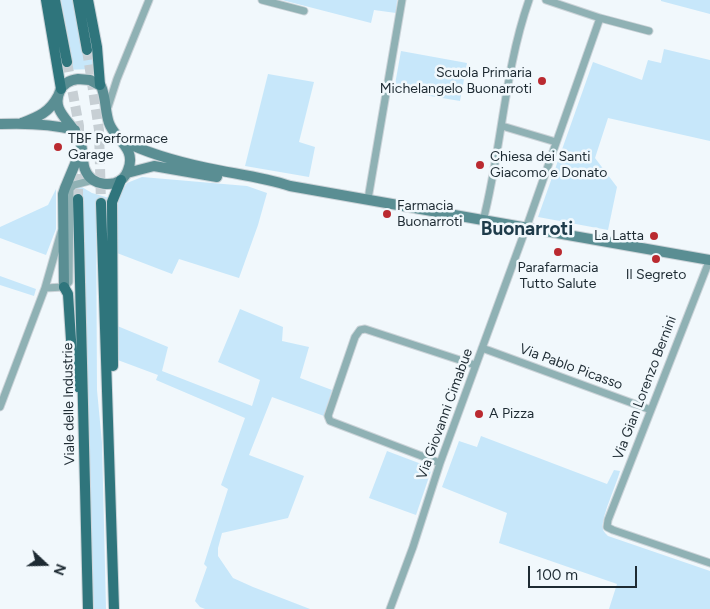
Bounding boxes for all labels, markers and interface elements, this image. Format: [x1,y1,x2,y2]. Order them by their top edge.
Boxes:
place label: Scuola Primaria Michelangelo Buonarroti [380,65,532,98]
marker: Scuola Primaria Michelangelo Buonarroti [536,75,548,87]
place label: TBF Performace Garage [68,131,168,164]
marker: TBF Performace Garage [52,141,64,153]
place label: Chiesa dei Santi Giacomo e Donato [490,149,607,182]
marker: Chiesa dei Santi Giacomo e Donato [474,159,486,171]
place label: Farmacia Buonarroti [397,198,463,230]
marker: Farmacia Buonarroti [381,208,393,220]
district label: Buonarroti [481,218,573,240]
place label: La Latta [594,228,644,244]
marker: La Latta [648,230,660,242]
marker: Parafarmacia Tutto Salute [552,246,564,258]
marker: Il Segreto [650,253,662,265]
place label: Parafarmacia Tutto Salute [518,260,598,292]
place label: Il Segreto [626,267,686,283]
street label: Via Gian Lorenzo Bernini [610,314,680,462]
street label: Via Pablo Picasso [517,341,625,393]
street label: Viale delle Industrie [60,343,78,465]
street label: Via Giovanni Cimabue [414,346,476,482]
place label: A Pizza [489,406,534,422]
marker: A Pizza [473,408,485,420]
north arrow [20,539,70,589]
scale bar [530,556,639,588]
text: N [50,561,69,578]
text: 100 m [536,566,578,584]

